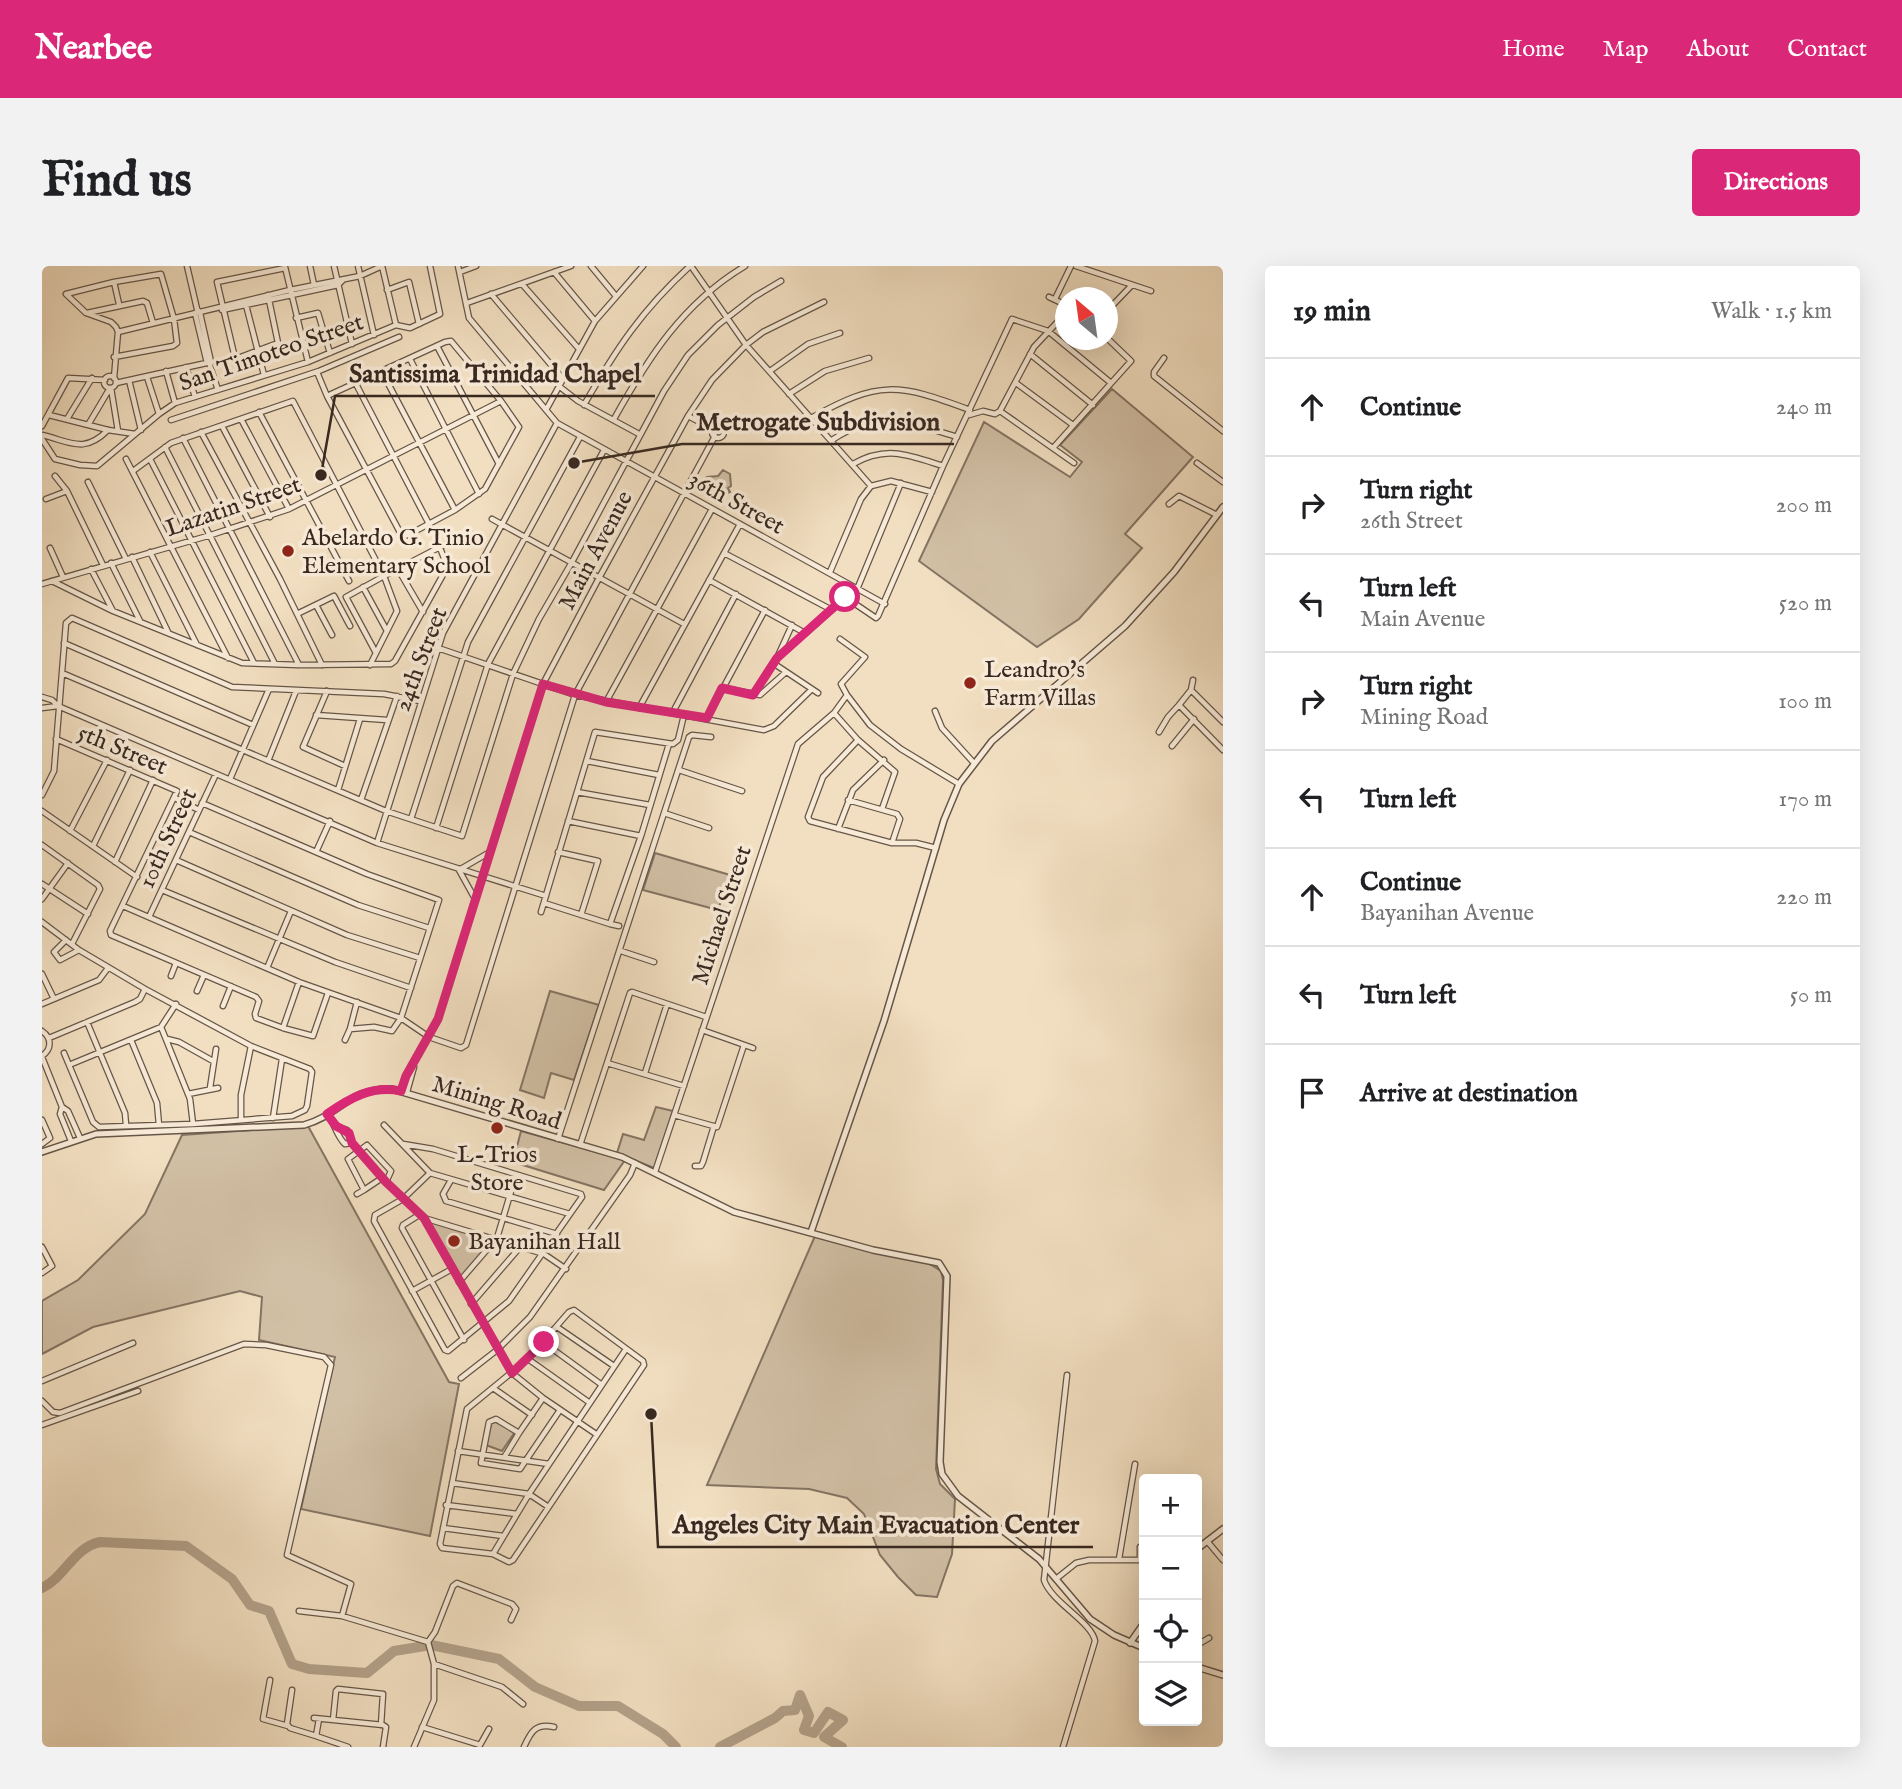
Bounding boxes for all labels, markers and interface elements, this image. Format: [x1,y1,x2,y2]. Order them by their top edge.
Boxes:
text: Nearbee [35,28,152,70]
text: Home [1502,34,1565,65]
text: Map [1603,34,1649,65]
text: About [1687,34,1749,65]
text: Contact [1787,34,1867,65]
button: Directions [1692,149,1860,216]
text: Find us [42,151,192,213]
north arrow [1055,287,1118,350]
text: 19 min [1293,293,1371,331]
text: Walk · 1.5 km [1711,297,1832,326]
street label: San Timoteo Street [175,307,368,399]
callout: Santissima Trinidad Chapel [335,349,655,396]
text: Santissima Trinidad Chapel [349,358,642,391]
icon: ahead [1293,388,1331,426]
text: Continue [1360,391,1461,424]
text: 240 m [1776,393,1832,422]
callout: Metrogate Subdivision [682,397,954,444]
text: Metrogate Subdivision [696,406,940,439]
street label: 36th Street [683,464,790,542]
street label: Lazatin Street [162,470,305,545]
text: Turn right [1360,474,1473,507]
street label: Main Avenue [552,486,641,616]
icon: right [1293,486,1331,524]
text: 200 m [1776,491,1832,520]
text: 26th Street [1360,507,1463,536]
place label: Abelardo G. Tinio Elementary School [301,523,491,582]
marker: Abelardo G. Tinio Elementary School [280,543,296,559]
text: Turn left [1360,572,1457,605]
route start [829,581,860,612]
icon: left [1293,584,1331,622]
text: 520 m [1779,589,1832,618]
street label: 24th Street [387,603,455,716]
text: Main Avenue [1360,605,1485,634]
place label: Leandro's Farm Villas [984,655,1096,714]
text: Turn right [1360,670,1473,703]
marker: Leandro's Farm Villas [962,675,978,691]
icon: right [1293,682,1331,720]
text: 100 m [1778,687,1832,716]
text: Mining Road [1360,703,1488,732]
street label: 5th Street [73,718,172,783]
icon: left [1293,780,1331,818]
text: Turn left [1360,783,1457,816]
street label: 10th Street [132,784,205,893]
text: 170 m [1779,785,1832,814]
street label: Michael Street [685,842,760,989]
text: Continue [1360,866,1461,899]
icon: ahead [1293,878,1331,916]
text: 220 m [1776,883,1832,912]
text: Bayanihan Avenue [1360,899,1534,928]
icon: left [1293,976,1331,1014]
text: Turn left [1360,979,1457,1012]
text: 50 m [1790,981,1832,1010]
street label: Mining Road [428,1069,565,1138]
icon: arrive [1293,1074,1331,1112]
text: Arrive at destination [1360,1077,1578,1110]
marker: L-Trios Store [489,1120,505,1136]
place label: L-Trios Store [457,1140,537,1199]
place label: Bayanihan Hall [468,1227,621,1258]
marker: Bayanihan Hall [446,1233,462,1249]
route end [528,1326,559,1357]
map controls [1139,1474,1202,1726]
button: + [1139,1474,1202,1537]
callout: Angeles City Main Evacuation Center [658,1500,1093,1547]
text: Angeles City Main Evacuation Center [672,1509,1080,1542]
button: − [1139,1537,1202,1600]
button: locate [1139,1600,1202,1663]
button: layers [1139,1663,1202,1726]

